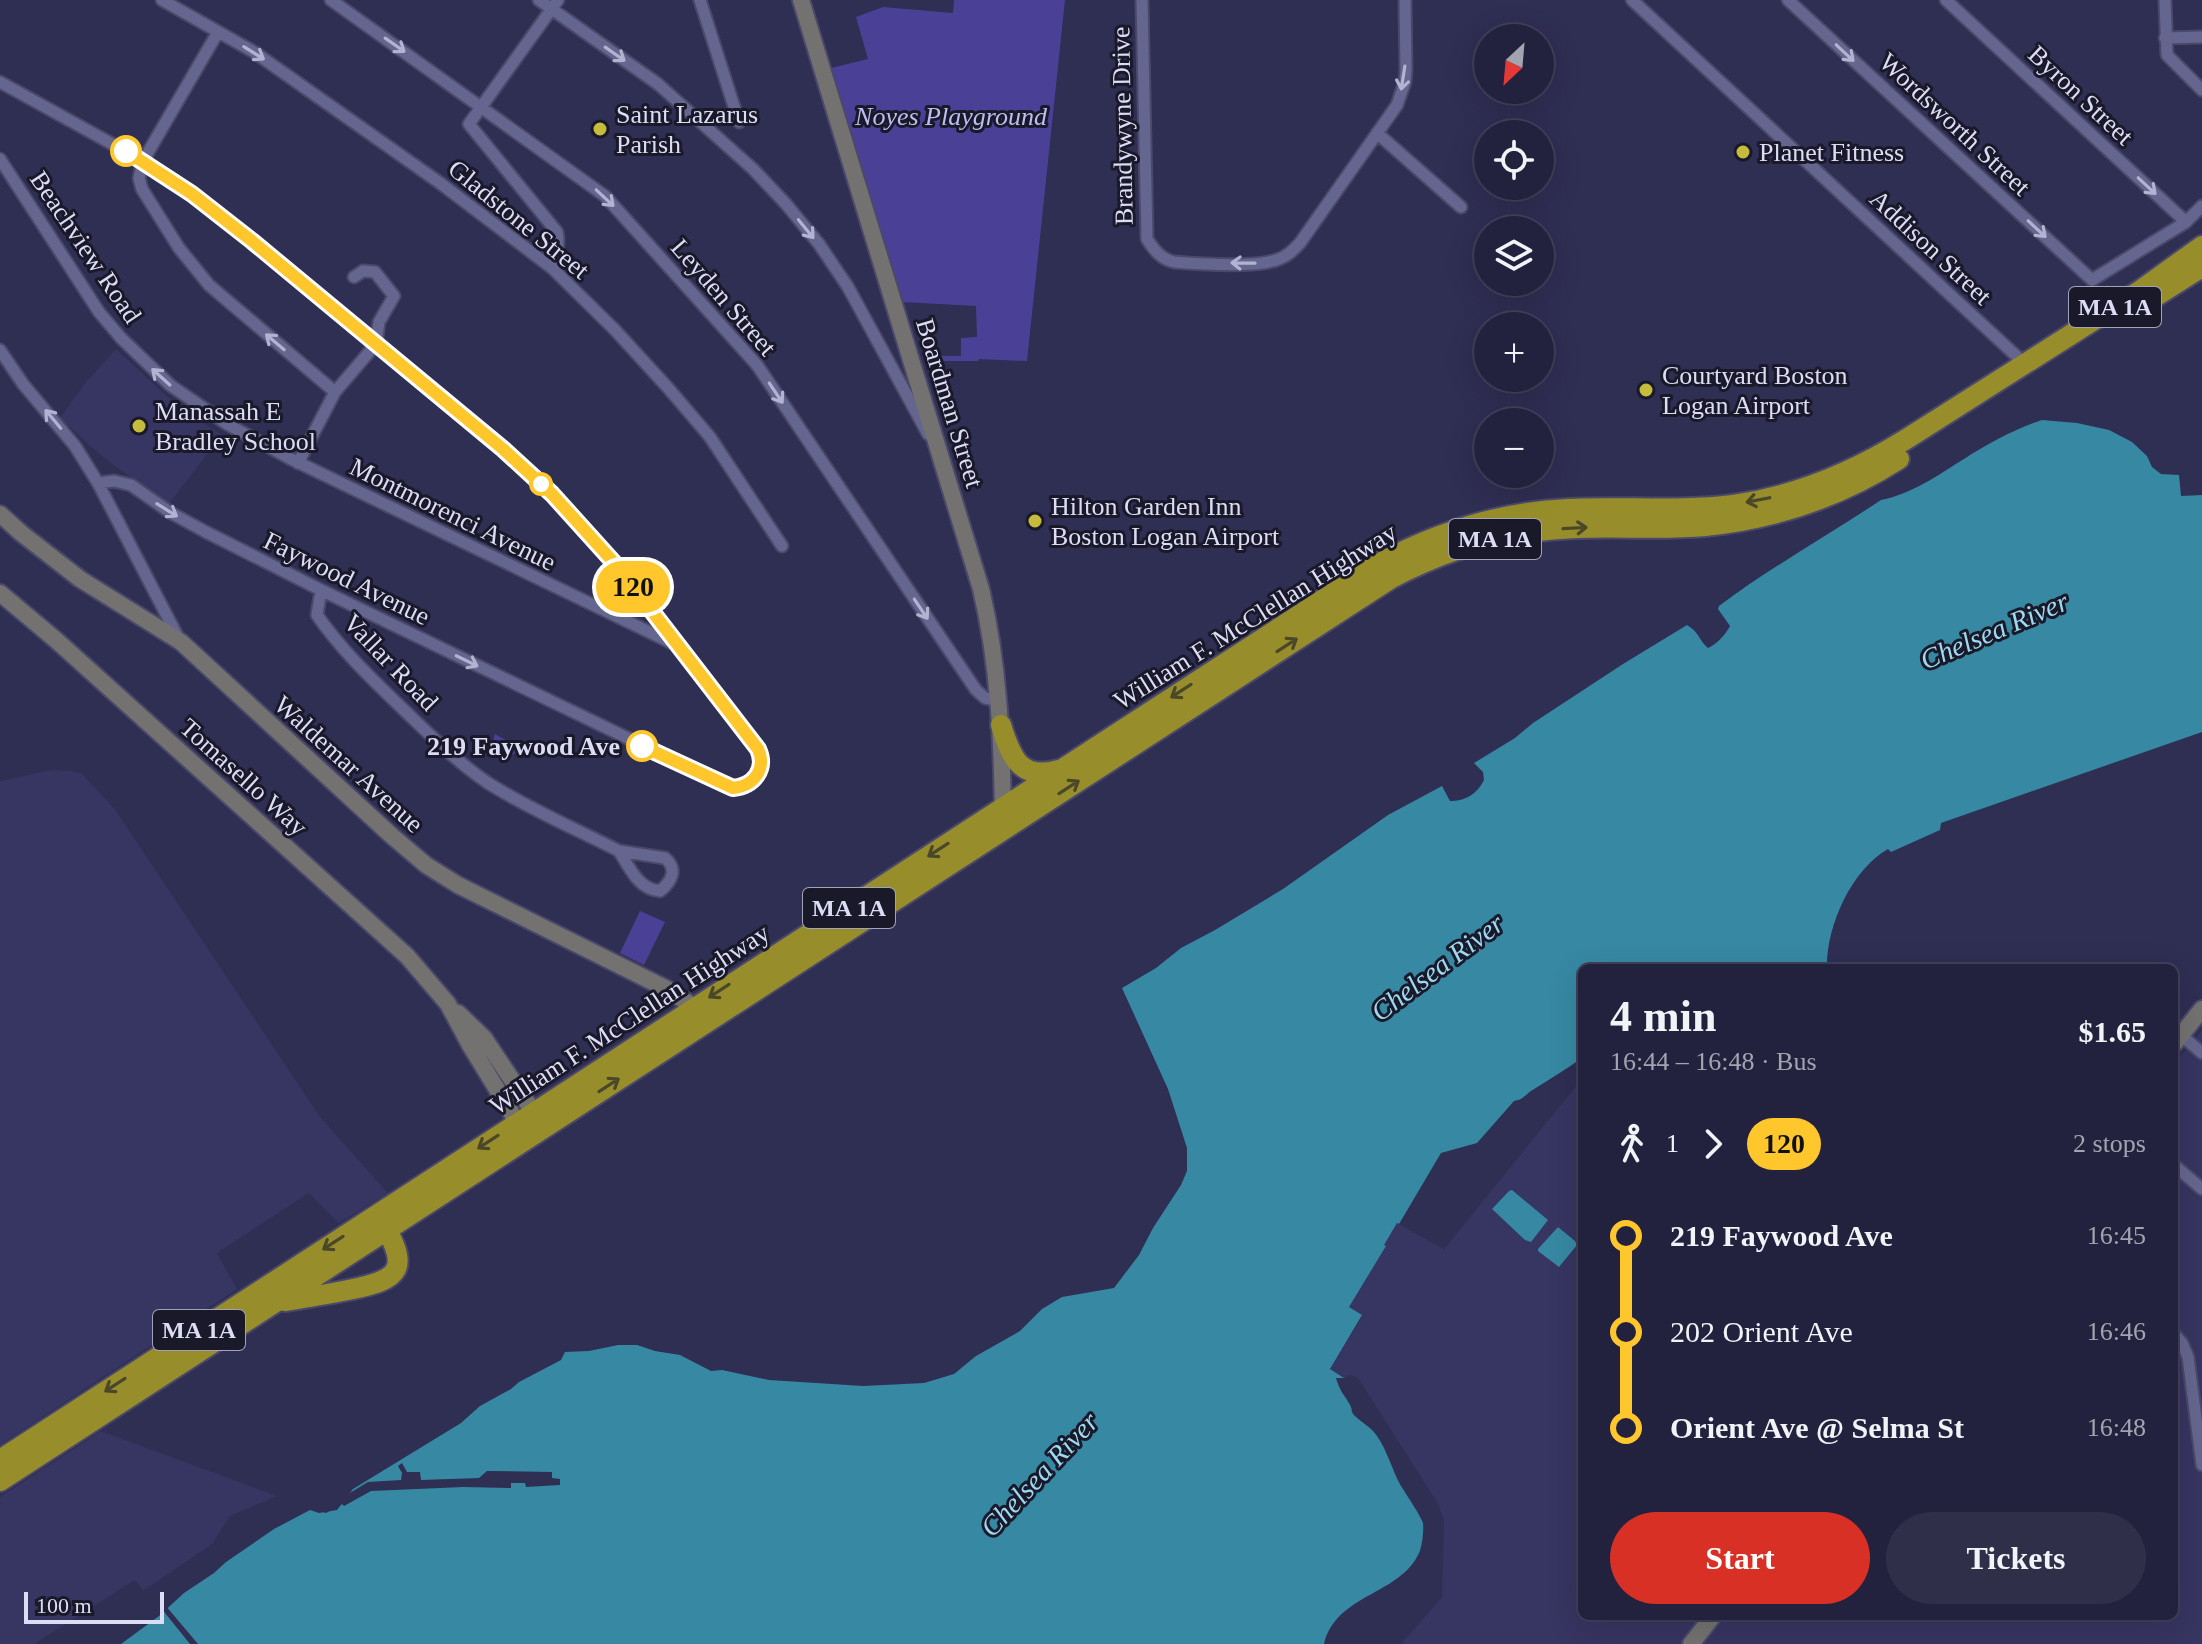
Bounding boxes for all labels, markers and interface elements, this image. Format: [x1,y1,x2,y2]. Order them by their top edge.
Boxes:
north arrow [1474,24,1554,104]
map controls [1474,24,1554,488]
street label: Brandywyne Drive [1106,26,1139,226]
one-way arrow [383,37,405,53]
street label: Byron Street [2022,40,2139,152]
one-way arrow [1835,43,1855,61]
one-way arrow [242,44,264,61]
one-way arrow [603,46,625,62]
street label: Wordsworth Street [1873,47,2036,202]
one-way arrow [1395,64,1410,90]
place label: Saint Lazarus Parish [616,100,758,159]
park label: Noyes Playground [854,102,1048,131]
marker: Saint Lazarus Parish [591,120,609,138]
button: locate [1474,120,1554,200]
unlabelled marker [111,136,141,166]
place label: Planet Fitness [1759,138,1904,167]
marker: Planet Fitness [1734,143,1752,161]
street label: Gladstone Street [443,154,595,285]
street label: Beachview Road [24,166,147,329]
one-way arrow [2137,177,2157,196]
street label: Addison Street [1864,184,1998,311]
one-way arrow [595,188,615,207]
button: layers [1474,216,1554,296]
one-way arrow [797,218,815,239]
one-way arrow [2026,220,2046,238]
street label: Leyden Street [665,233,783,362]
one-way arrow [1230,255,1257,271]
road number: MA 1A [2069,287,2161,327]
button: + [1474,312,1554,392]
street label: Boardman Street [910,315,989,492]
one-way arrow [265,333,286,351]
place label: Courtyard Boston Logan Airport [1662,361,1848,420]
one-way arrow [152,368,172,386]
one-way arrow [768,381,784,404]
marker: Courtyard Boston Logan Airport [1637,381,1655,399]
place label: Manassah E Bradley School [155,397,316,456]
button: − [1474,408,1554,488]
one-way arrow [44,409,62,429]
marker: Manassah E Bradley School [130,417,148,435]
street label: Montmorenci Avenue [345,452,560,577]
unlabelled marker [530,473,552,495]
place label: Hilton Garden Inn Boston Logan Airport [1051,492,1280,551]
one-way arrow [1745,493,1771,508]
one-way arrow [156,501,178,518]
marker: Hilton Garden Inn Boston Logan Airport [1026,512,1044,530]
street label: William F. McClellan Highway [1109,517,1402,716]
road number: MA 1A [1449,519,1541,559]
one-way arrow [1561,520,1588,535]
street label: Faywood Avenue [259,526,434,631]
line badge: 120 [587,561,679,613]
text: 120 [612,571,654,602]
water label: Chelsea River [1915,585,2073,676]
one-way arrow [913,597,930,619]
street label: Vallar Road [337,608,444,717]
one-way arrow [1275,636,1297,653]
one-way arrow [455,654,479,669]
one-way arrow [1171,683,1193,699]
street label: Waldemar Avenue [268,690,429,839]
street label: Tomasello Way [174,713,313,842]
marker: 219 Faywood Ave [627,731,657,761]
place label: 219 Faywood Ave [427,732,620,761]
one-way arrow [1057,778,1080,794]
one-way arrow [927,843,950,859]
road number: MA 1A [803,888,895,928]
water label: Chelsea River [1365,907,1510,1027]
street label: William F. McClellan Highway [484,918,775,1121]
one-way arrow [709,983,731,1000]
text: 4 min [1610,992,1716,1041]
text: $1.65 [2079,1015,2146,1048]
text: 16:44 – 16:48 · Bus [1610,1047,1817,1076]
one-way arrow [597,1076,620,1092]
icon: walk [1610,1122,1654,1166]
icon: forward [1691,1122,1735,1166]
text: 120 [1763,1128,1805,1159]
text: 1 [1666,1129,1679,1158]
text: 2 stops [2073,1129,2146,1158]
one-way arrow [477,1134,500,1150]
text: 219 Faywood Ave [1670,1219,1893,1252]
text: 16:45 [2087,1221,2146,1250]
one-way arrow [323,1235,345,1251]
road number: MA 1A [153,1310,245,1350]
text: 202 Orient Ave [1670,1315,1853,1348]
text: 16:46 [2087,1317,2146,1346]
one-way arrow [105,1376,127,1393]
water label: Chelsea River [974,1406,1105,1543]
text: Orient Ave @ Selma St [1670,1411,1964,1444]
text: 16:48 [2087,1413,2146,1442]
button: Start [1610,1512,1870,1604]
button: Tickets [1886,1512,2146,1604]
scale bar [24,1588,164,1624]
text: 100 m [36,1593,92,1618]

